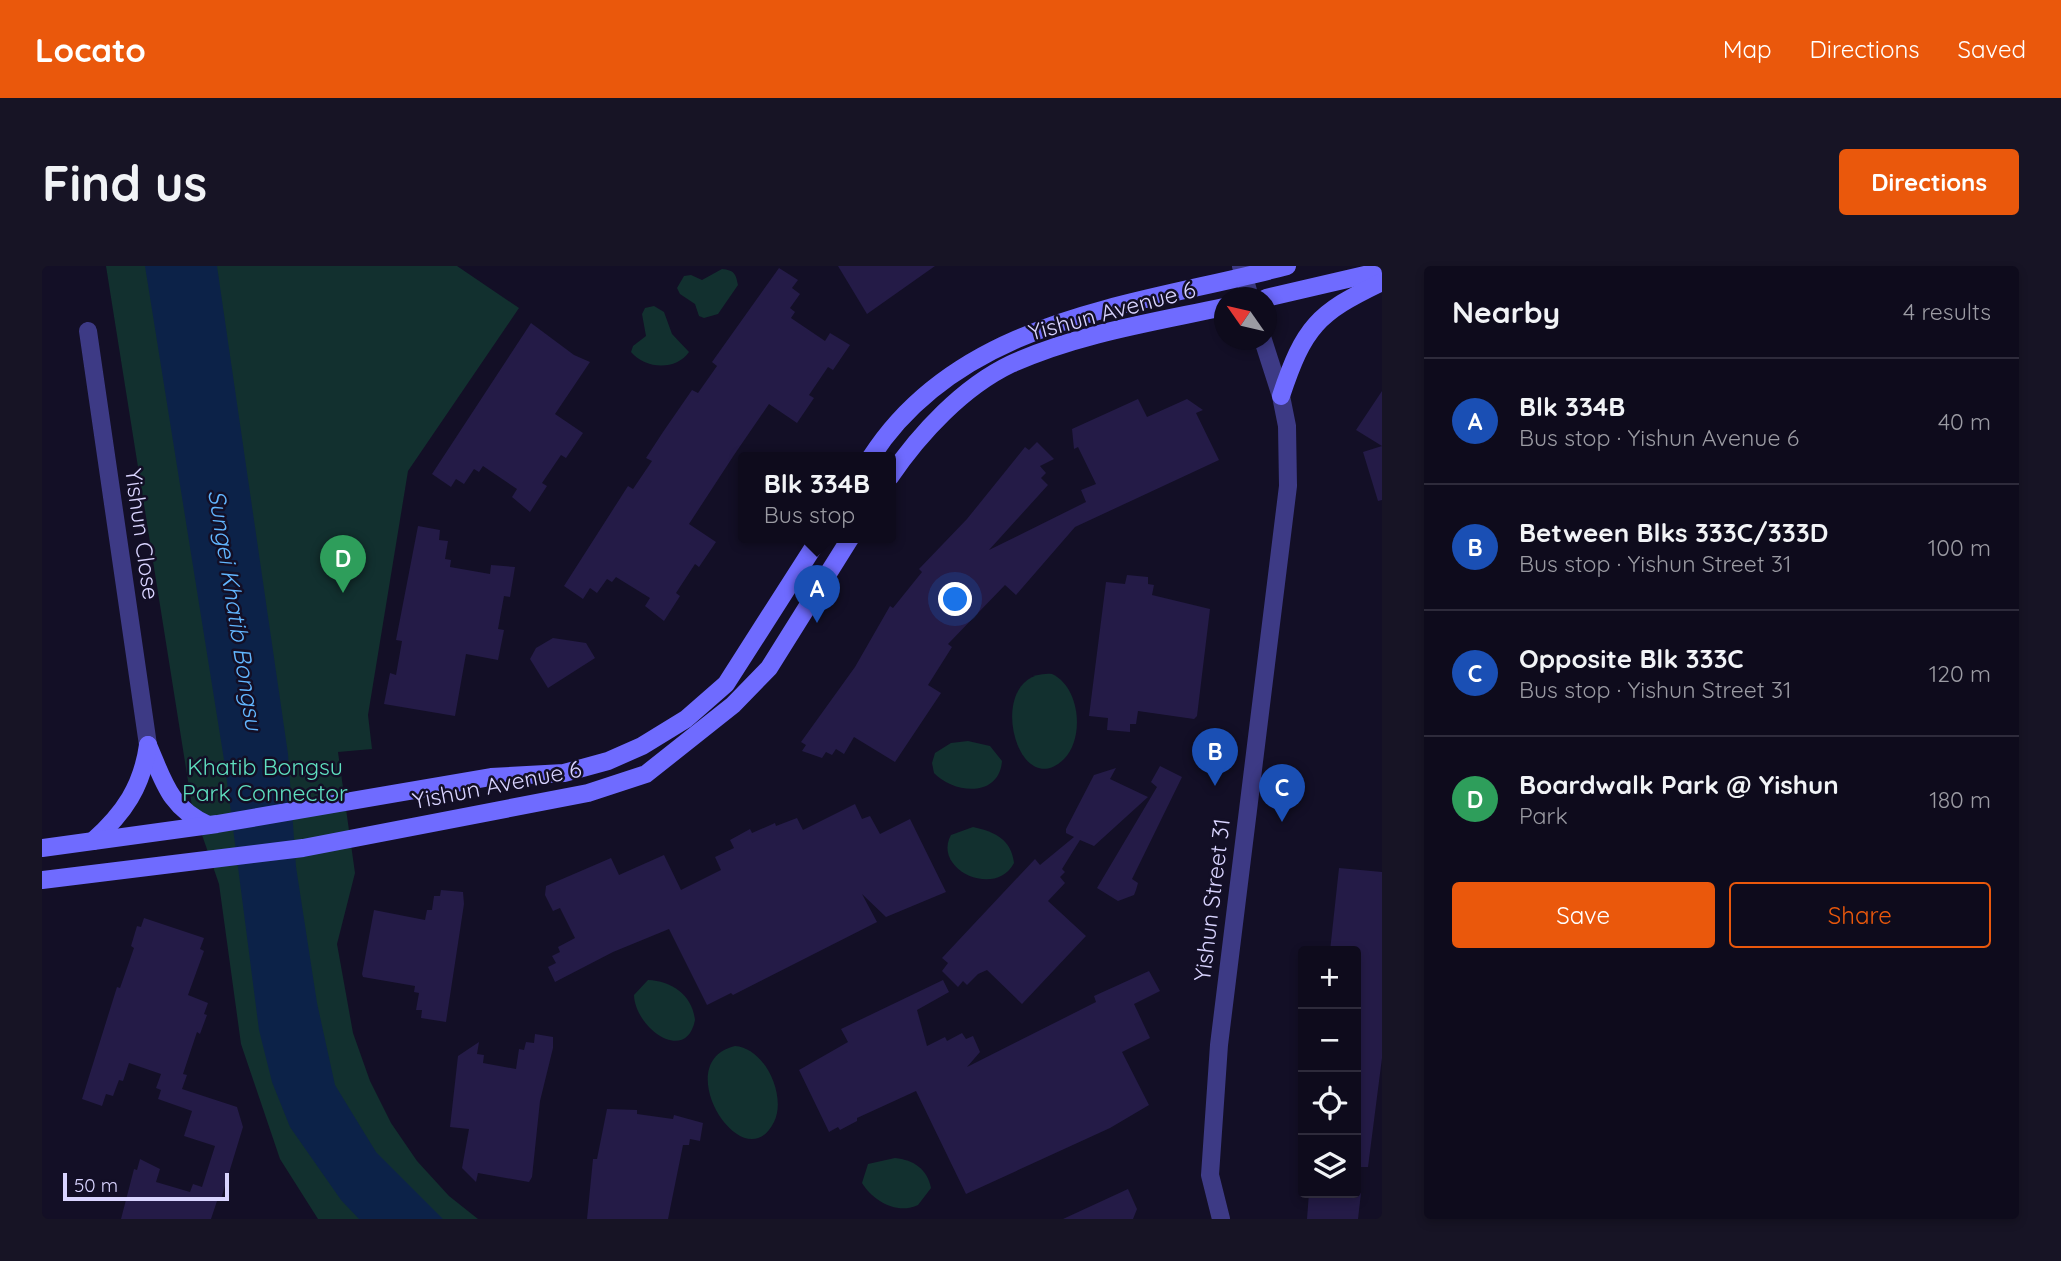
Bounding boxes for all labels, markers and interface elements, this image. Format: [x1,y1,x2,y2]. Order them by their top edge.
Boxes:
text: Locato [35,29,146,70]
text: Map [1723,34,1772,64]
text: Directions [1810,34,1920,64]
text: Saved [1958,34,2026,64]
button: Directions [1839,149,2019,215]
text: Find us [42,152,207,213]
street label: Yishun Avenue 6 [1025,274,1199,347]
north arrow [1214,287,1277,350]
text: Nearby [1452,293,1560,331]
text: 4 results [1903,297,1991,326]
text: Blk 334B [1519,390,1625,423]
text: A [1468,407,1482,436]
text: 40 m [1938,407,1991,436]
text: Bus stop · Yishun Avenue 6 [1519,423,1799,452]
popup [738,452,896,543]
street label: Yishun Close [119,467,166,601]
text: Blk 334B [764,467,870,500]
water label: Sungei Khatib Bongsu [202,487,270,734]
text: Bus stop [764,500,855,529]
text: Between Blks 333C/333D [1519,516,1828,549]
text: B [1467,533,1483,562]
text: 100 m [1928,533,1991,562]
pin: D [320,535,366,593]
text: Bus stop · Yishun Street 31 [1519,549,1791,578]
pin: A [794,565,840,623]
your location [938,582,972,616]
text: Opposite Blk 333C [1519,642,1744,675]
text: C [1468,659,1482,688]
text: 120 m [1929,659,1991,688]
text: Bus stop · Yishun Street 31 [1519,675,1791,704]
pin: B [1192,728,1238,786]
park label: Khatib Bongsu Park Connector [182,752,348,807]
street label: Yishun Avenue 6 [410,754,584,815]
pin: C [1259,764,1305,822]
text: Boardwalk Park @ Yishun [1519,768,1839,801]
text: D [1467,785,1483,814]
text: 180 m [1929,785,1991,814]
text: Park [1519,801,1568,830]
street label: Yishun Street 31 [1187,817,1236,983]
button: Save [1452,882,1715,948]
button: Share [1729,882,1991,948]
map controls [1298,946,1361,1198]
button: + [1298,946,1361,1009]
button: − [1298,1009,1361,1072]
button: locate [1298,1072,1361,1135]
button: layers [1298,1135,1361,1198]
scale bar [63,1170,229,1202]
text: 50 m [74,1173,118,1197]

